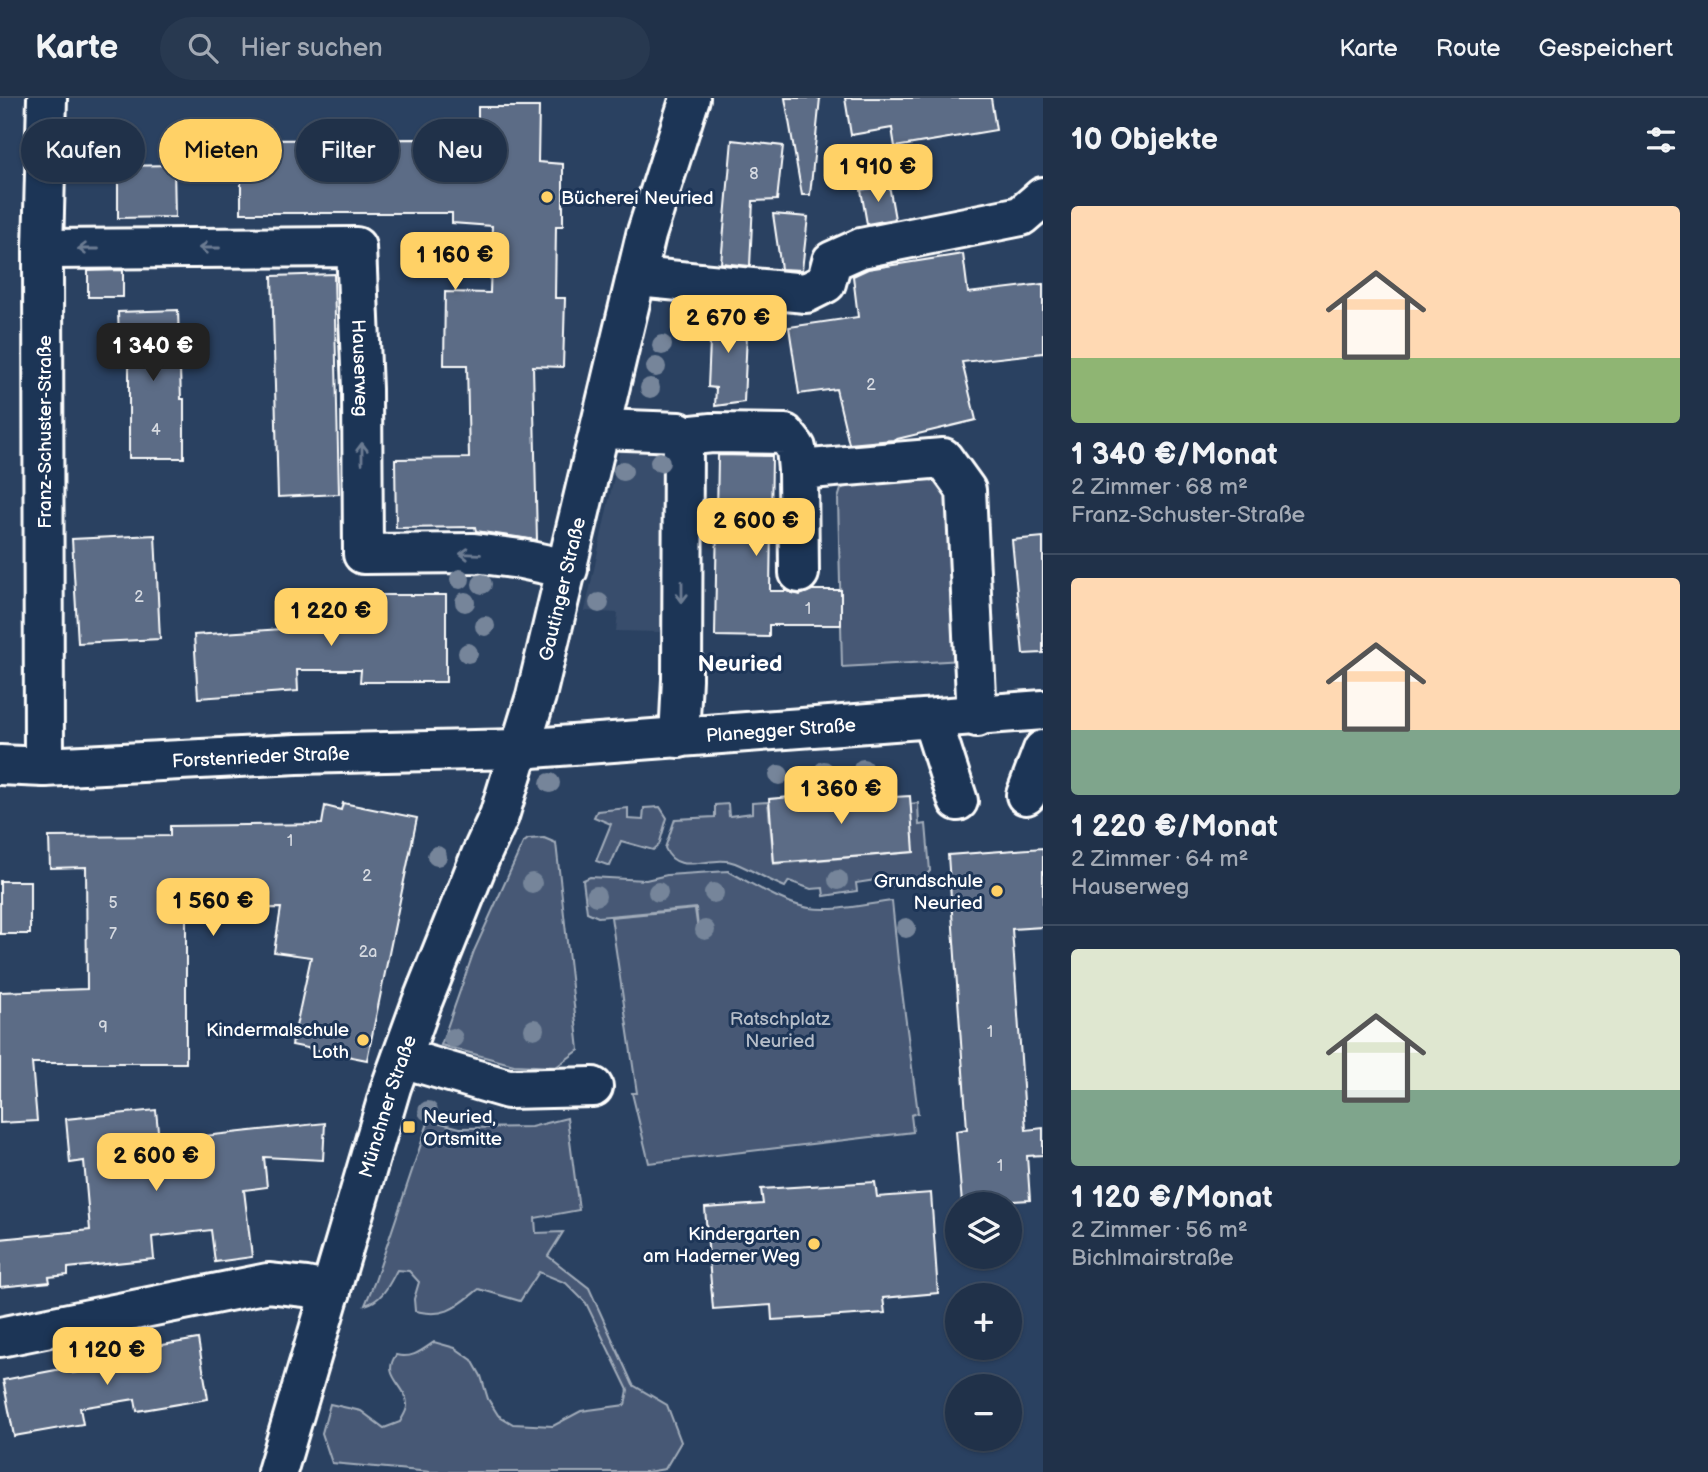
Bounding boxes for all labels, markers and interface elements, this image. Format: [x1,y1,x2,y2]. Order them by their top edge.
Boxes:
search box [160,17,650,80]
text: Karte [35,28,118,68]
icon: search [184,29,222,67]
text: Hier suchen [240,33,383,64]
text: Karte [1339,34,1398,63]
text: Route [1436,34,1501,63]
text: Gespeichert [1539,34,1673,63]
chip: Kaufen [21,119,145,182]
chip: Mieten [159,119,282,182]
chip: Filter [296,119,399,182]
chip: Neu [413,119,507,182]
icon: filters [1642,121,1680,159]
text: 10 Objekte [1071,122,1218,158]
pin: 1 910 € [813,144,943,204]
text: 1 910 € [840,153,916,181]
house number: 8 [749,165,759,184]
place label: Bücherei Neuried [561,187,714,210]
marker: Bücherei Neuried [539,189,555,205]
pin: 1 160 € [390,232,520,292]
one-way arrow [198,241,221,255]
text: 1 160 € [416,241,494,269]
one-way arrow [77,242,100,256]
icon: home [1313,252,1439,378]
pin: 2 670 € [663,296,793,355]
text: 2 670 € [686,304,770,332]
street label: Hauserweg [346,319,372,417]
pin: 1 340 € [88,324,218,383]
text: 1 340 € [113,332,193,360]
street label: Franz-Schuster-Straße [34,335,57,529]
house number: 2 [866,376,876,395]
house number: 4 [151,421,161,440]
text: 1 340 €/Monat [1071,437,1278,473]
one-way arrow [356,442,369,465]
text: 2 Zimmer · 68 m² [1071,473,1248,501]
pin: 2 600 € [691,498,821,558]
text: Franz-Schuster-Straße [1071,501,1305,529]
text: 2 600 € [713,507,799,535]
street label: Gautinger Straße [535,515,591,663]
one-way arrow [459,547,482,560]
one-way arrow [675,580,689,603]
house number: 2 [134,588,144,607]
pin: 1 220 € [266,588,396,648]
text: 1 220 € [291,597,371,625]
house number: 1 [805,600,811,619]
icon: home [1313,624,1439,750]
district label: Neuried [698,650,782,678]
street label: Planegger Straße [705,714,857,748]
street label: Forstenrieder Straße [171,743,350,773]
pin: 1 360 € [776,766,906,826]
text: 1 360 € [800,775,882,803]
text: 1 220 €/Monat [1071,809,1278,845]
house number: 1 [287,832,293,851]
text: 2 Zimmer · 64 m² [1071,845,1249,873]
house number: 2 [362,867,372,886]
place label: Grundschule Neuried [874,870,983,915]
text: Hauserweg [1071,873,1189,901]
pin: 1 560 € [148,878,278,938]
marker: Grundschule Neuried [989,883,1005,899]
text: 1 560 € [173,887,253,915]
house number: 5 [108,894,118,913]
house number: 7 [109,925,117,944]
house number: 2a [359,943,377,962]
icon: home [1313,995,1439,1121]
park label: Ratschplatz Neuried [730,1008,831,1053]
house number: 9 [98,1018,108,1037]
place label: Kindermalschule Loth [206,1019,349,1064]
house number: 1 [987,1023,993,1042]
street label: Münchner Straße [355,1032,422,1181]
marker: Kindermalschule Loth [355,1032,371,1048]
place label: Neuried, Ortsmitte [423,1106,502,1151]
marker: Neuried, Ortsmitte [401,1119,417,1135]
pin: 2 600 € [91,1134,221,1193]
text: 2 600 € [113,1142,199,1170]
house number: 1 [997,1157,1003,1176]
text: 1 120 €/Monat [1071,1180,1272,1216]
map controls [945,1192,1022,1451]
button: layers [945,1192,1022,1269]
text: 2 Zimmer · 56 m² [1071,1216,1248,1244]
place label: Kindergarten am Haderner Weg [643,1223,800,1268]
marker: Kindergarten am Haderner Weg [806,1236,822,1252]
text: Bichlmairstraße [1071,1244,1234,1272]
button: + [945,1283,1022,1360]
pin: 1 120 € [42,1328,172,1387]
text: 1 120 € [69,1336,145,1364]
button: − [945,1374,1022,1451]

